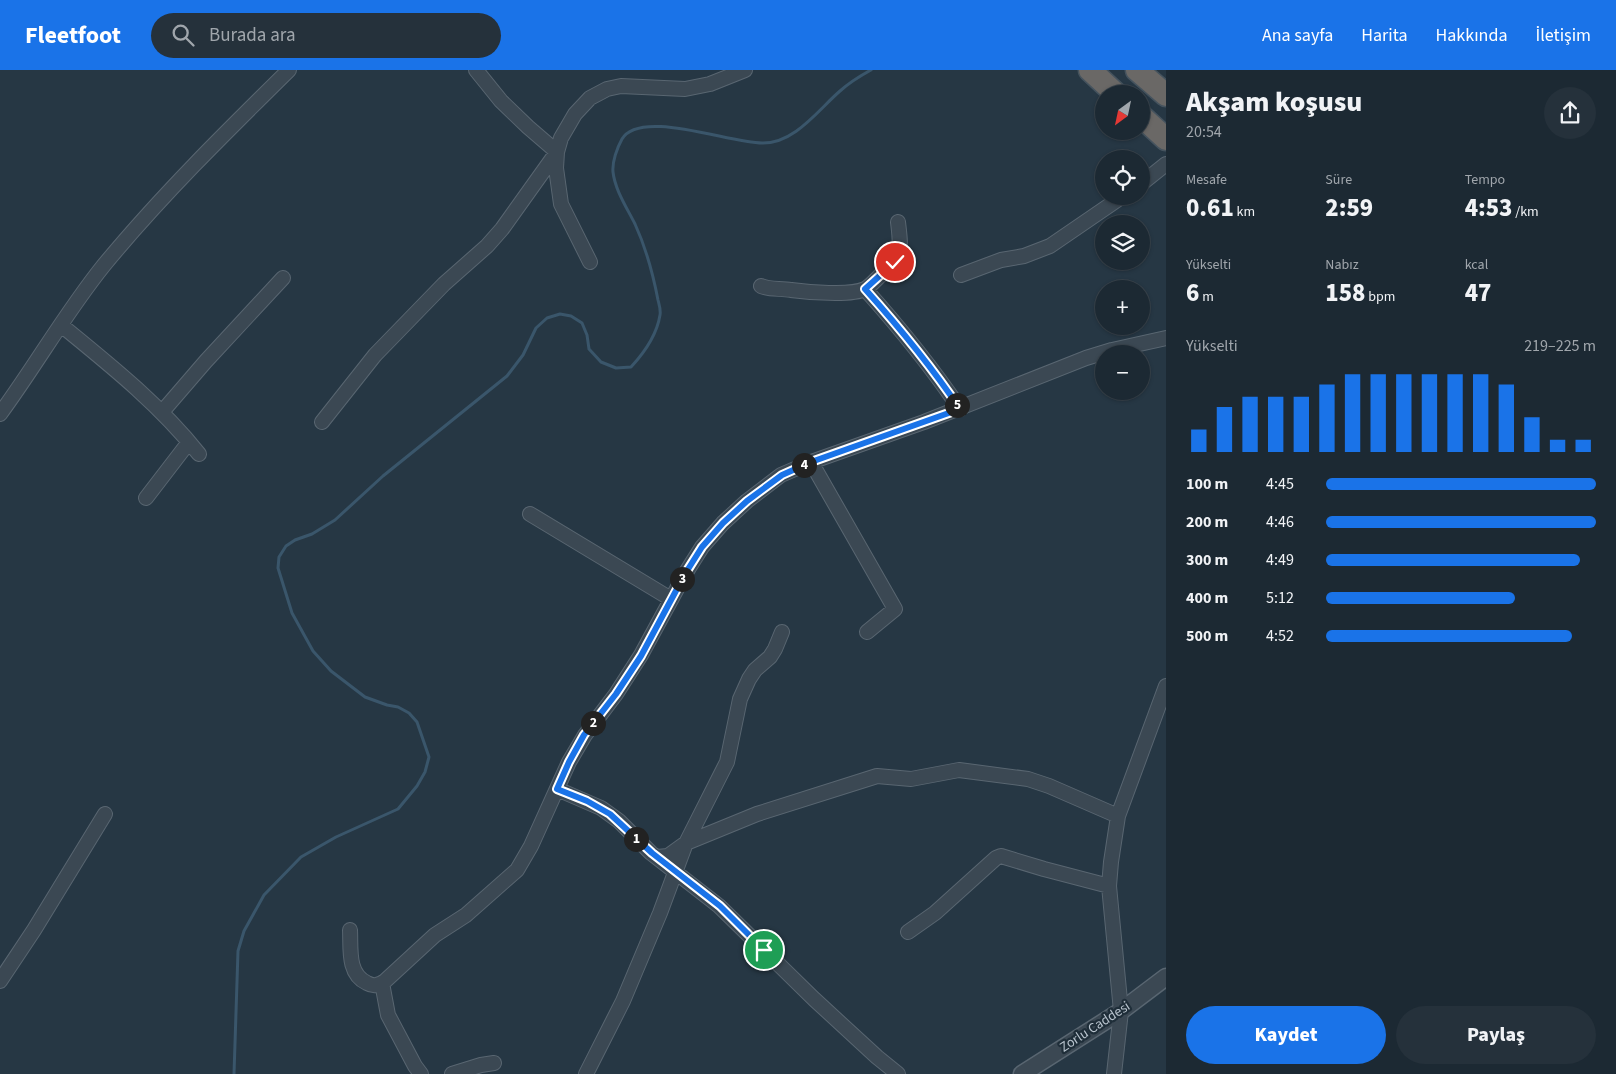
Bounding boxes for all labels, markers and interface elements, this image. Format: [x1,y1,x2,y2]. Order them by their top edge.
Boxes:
search box [151,13,501,58]
text: Fleetfoot [25,18,121,53]
icon: search [169,21,197,49]
text: Burada ara [209,22,295,49]
text: Ana sayfa [1262,23,1333,48]
text: Harita [1361,23,1408,48]
text: Hakkında [1436,23,1508,48]
text: İletişim [1536,23,1591,48]
text: Akşam koşusu [1186,82,1362,122]
north arrow [1095,85,1150,140]
map controls [1095,85,1150,400]
button: share [1544,87,1596,139]
text: 20:54 [1186,121,1222,143]
button: locate [1095,150,1150,205]
text: Mesafe [1186,170,1227,190]
text: Süre [1325,170,1352,190]
text: Tempo [1465,170,1505,190]
text: 0.61 [1186,190,1234,226]
text: 2:59 [1325,190,1373,226]
text: 4:53 [1465,190,1512,226]
text: km [1234,202,1255,222]
text: /km [1512,202,1539,222]
button: layers [1095,215,1150,270]
pin [874,241,916,283]
icon: check [881,248,909,276]
text: Yükselti [1186,255,1231,275]
text: Nabız [1325,255,1359,275]
text: kcal [1465,255,1488,275]
text: 6 [1186,275,1199,311]
text: 158 [1325,275,1365,311]
text: 47 [1465,275,1491,311]
button: + [1095,280,1150,335]
text: m [1199,287,1214,307]
text: bpm [1365,287,1395,307]
text: Yükselti [1186,335,1238,357]
text: 219–225 m [1524,335,1596,357]
button: − [1095,345,1150,400]
pin: 5 [944,392,970,418]
text: 5 [954,395,961,415]
pin: 4 [792,452,816,478]
text: 4 [801,455,808,475]
text: 100 m [1186,473,1228,495]
text: 4:45 [1266,473,1294,495]
text: 200 m [1186,511,1228,533]
text: 4:46 [1266,511,1294,533]
text: 300 m [1186,549,1228,571]
text: 4:49 [1266,549,1294,571]
pin: 3 [670,566,694,592]
text: 3 [679,569,686,589]
text: 400 m [1186,587,1228,609]
text: 5:12 [1266,587,1294,609]
text: 500 m [1186,625,1228,647]
text: 4:52 [1266,625,1294,647]
pin: 2 [580,710,606,736]
text: 2 [590,713,597,733]
pin: 1 [624,826,648,852]
text: 1 [633,829,640,849]
pin [743,929,785,971]
icon: arrive [750,936,778,964]
street label: Zorlu Caddesi [1056,997,1134,1057]
button: Kaydet [1186,1006,1386,1064]
button: Paylaş [1396,1006,1596,1064]

